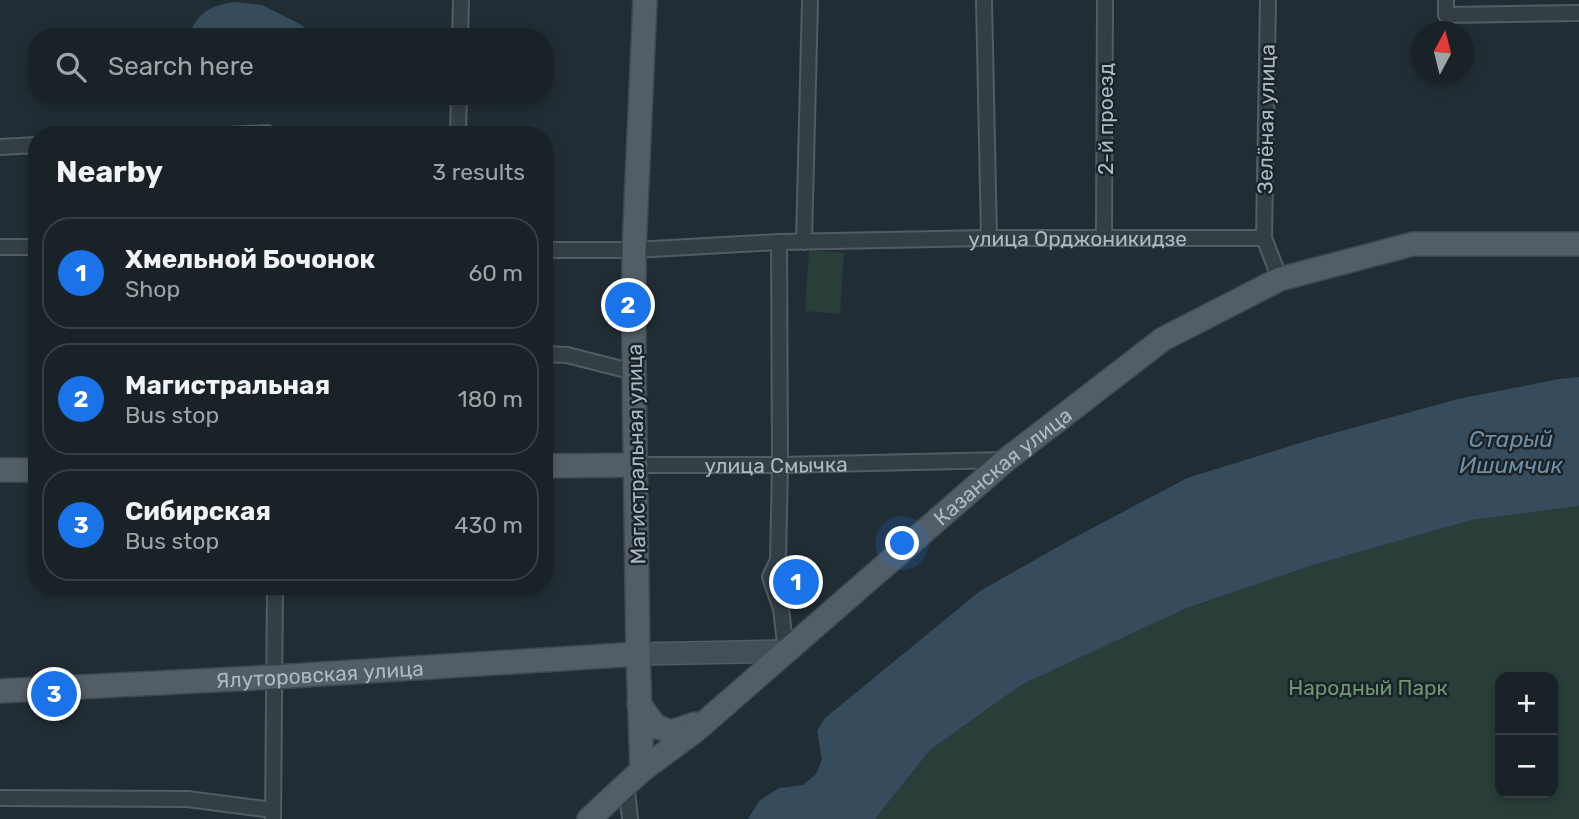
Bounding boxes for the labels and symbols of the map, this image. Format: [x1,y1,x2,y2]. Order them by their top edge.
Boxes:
north arrow [1411,21,1474,84]
street label: Зелёная улица [1252,44,1280,194]
street label: 2-й проезд [1093,63,1118,175]
street label: улица Орджоникидзе [968,225,1187,251]
pin: 2 [605,279,651,331]
street label: Магистральная улица [622,343,650,565]
street label: Казанская улица [928,402,1076,530]
water label: Старый Ишимчик [1459,425,1564,479]
street label: улица Смычка [704,451,848,478]
your location [885,526,919,560]
pin: 1 [773,556,819,608]
street label: Ялуторовская улица [215,655,424,692]
pin: 3 [31,668,77,720]
park label: Народный Парк [1288,675,1448,700]

